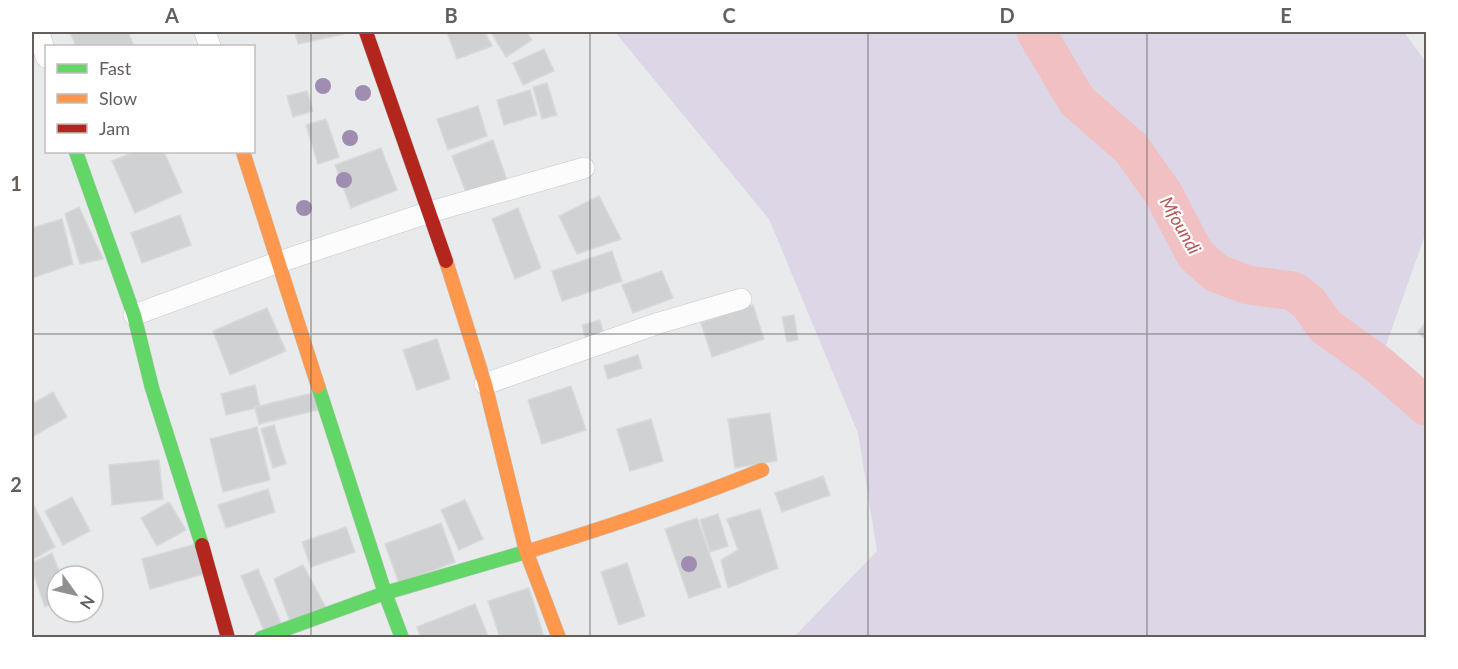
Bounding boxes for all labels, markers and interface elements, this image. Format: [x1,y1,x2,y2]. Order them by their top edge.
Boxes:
text: A [164,3,179,27]
text: B [444,3,458,27]
text: C [722,3,736,27]
text: D [999,3,1015,27]
text: E [1280,3,1292,27]
legend [45,45,255,153]
text: Fast [99,57,132,79]
text: Slow [99,87,137,109]
text: Jam [99,117,130,139]
text: 1 [10,171,22,195]
water label: Mfoundi [1156,192,1206,258]
text: 2 [10,472,22,496]
north arrow [45,564,105,624]
text: N [77,592,99,613]

